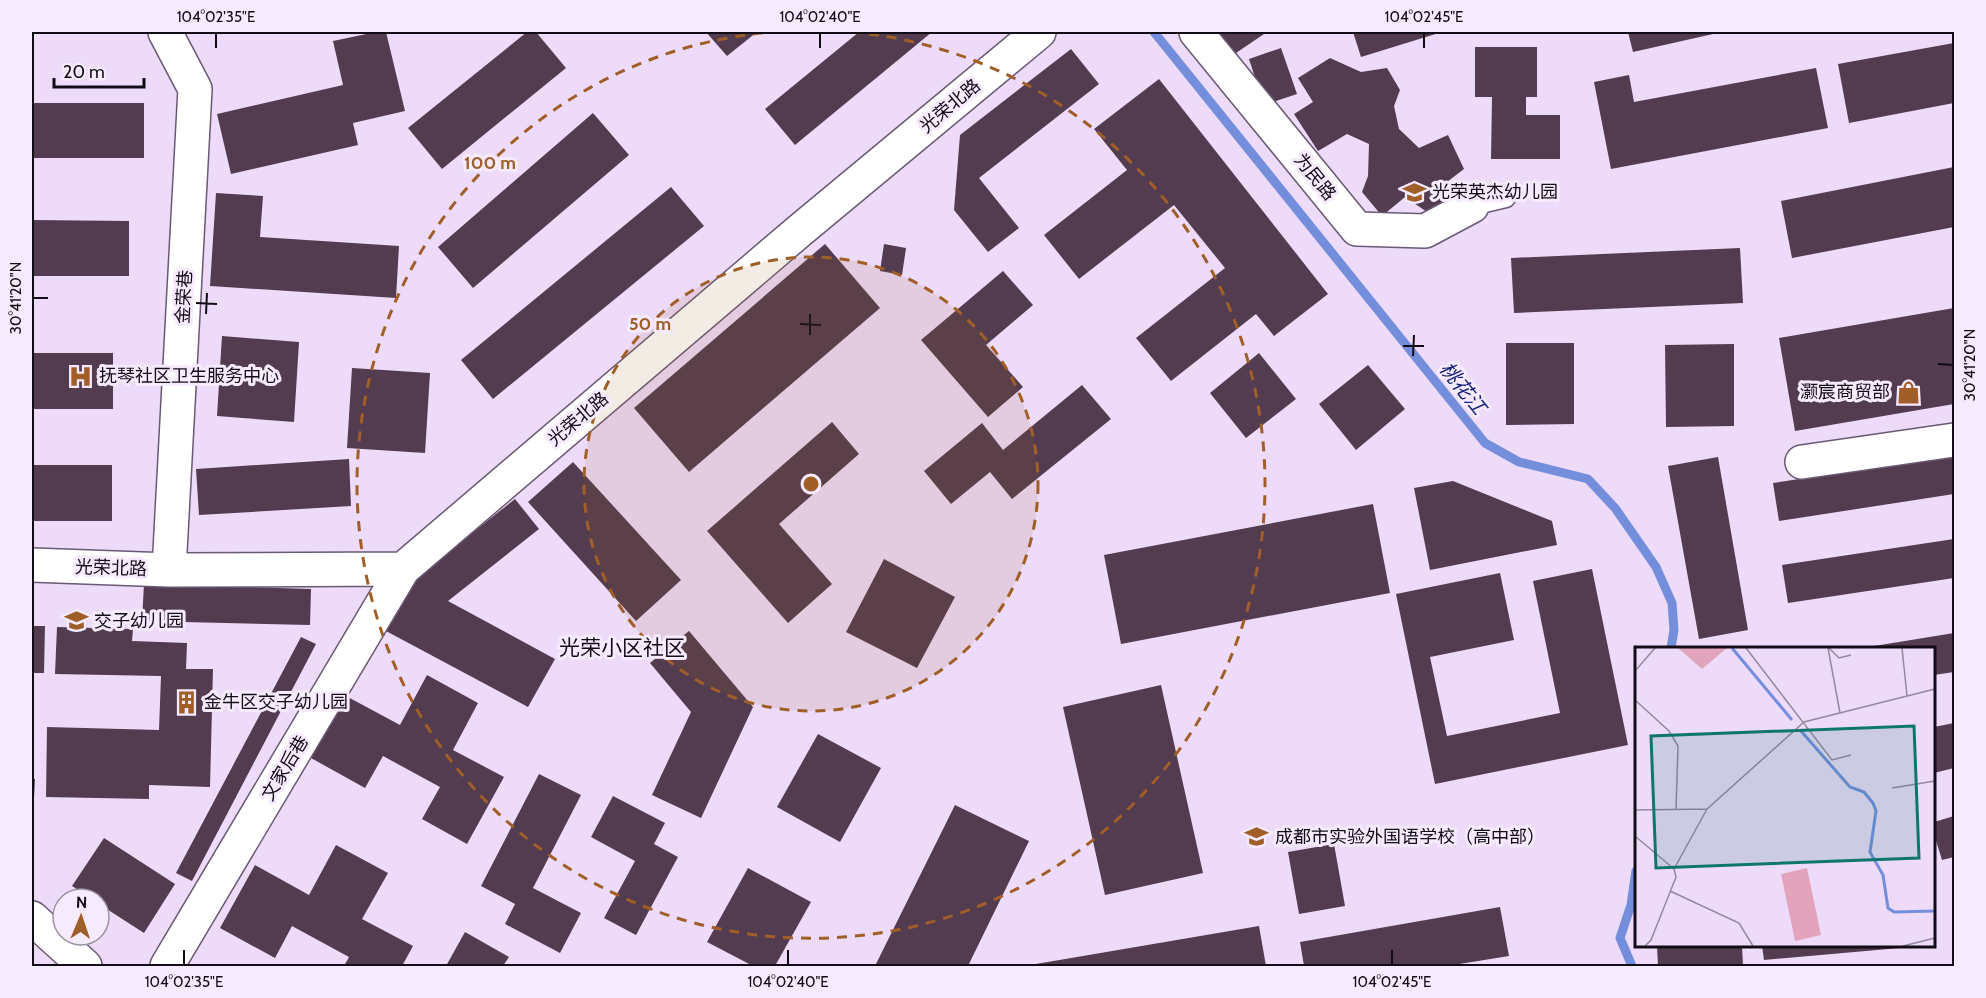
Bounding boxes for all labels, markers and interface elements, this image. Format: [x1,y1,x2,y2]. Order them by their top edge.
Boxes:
text: 104°02'35"E [177,8,255,26]
text: 104°02'40"E [779,8,861,26]
text: 104°02'45"E [1385,8,1463,26]
scale bar [54,51,144,89]
text: 20 m [63,61,105,83]
street label: 光荣北路 [915,74,985,138]
street label: 为民路 [1289,149,1341,205]
text: 100 m [464,152,516,174]
school or university icon: 光荣英杰幼儿园 [1401,179,1427,205]
place label: 光荣英杰幼儿园 [1432,181,1558,203]
text: 30°41'20"N [7,262,25,334]
street label: 金荣巷 [172,269,196,325]
text: 50 m [629,313,671,335]
text: 30°41'20"N [1961,329,1979,401]
water label: 桃花江 [1435,357,1492,420]
hospital icon: 抚琴社区卫生服务中心 [68,363,94,389]
place label: 抚琴社区卫生服务中心 [99,365,279,387]
shop icon: 灏宸商贸部 [1895,379,1921,405]
place label: 灏宸商贸部 [1800,381,1890,403]
street label: 光荣北路 [543,387,613,451]
centre of rings [801,474,821,494]
street label: 光荣北路 [75,556,147,580]
school or university icon: 交子幼儿园 [63,608,89,634]
place label: 交子幼儿园 [94,610,184,632]
district label: 光荣小区社区 [559,635,685,660]
inset map [1635,647,1935,947]
building icon: 金牛区交子幼儿园 [173,689,199,715]
place label: 金牛区交子幼儿园 [204,691,348,713]
street label: 文家后巷 [257,731,313,805]
school or university icon: 成都市实验外国语学校（高中部） [1244,824,1270,850]
place label: 成都市实验外国语学校（高中部） [1275,826,1545,848]
north arrow [51,887,111,947]
text: N [76,893,87,912]
text: 104°02'35"E [145,973,223,991]
text: 104°02'40"E [747,973,829,991]
text: 104°02'45"E [1353,973,1431,991]

